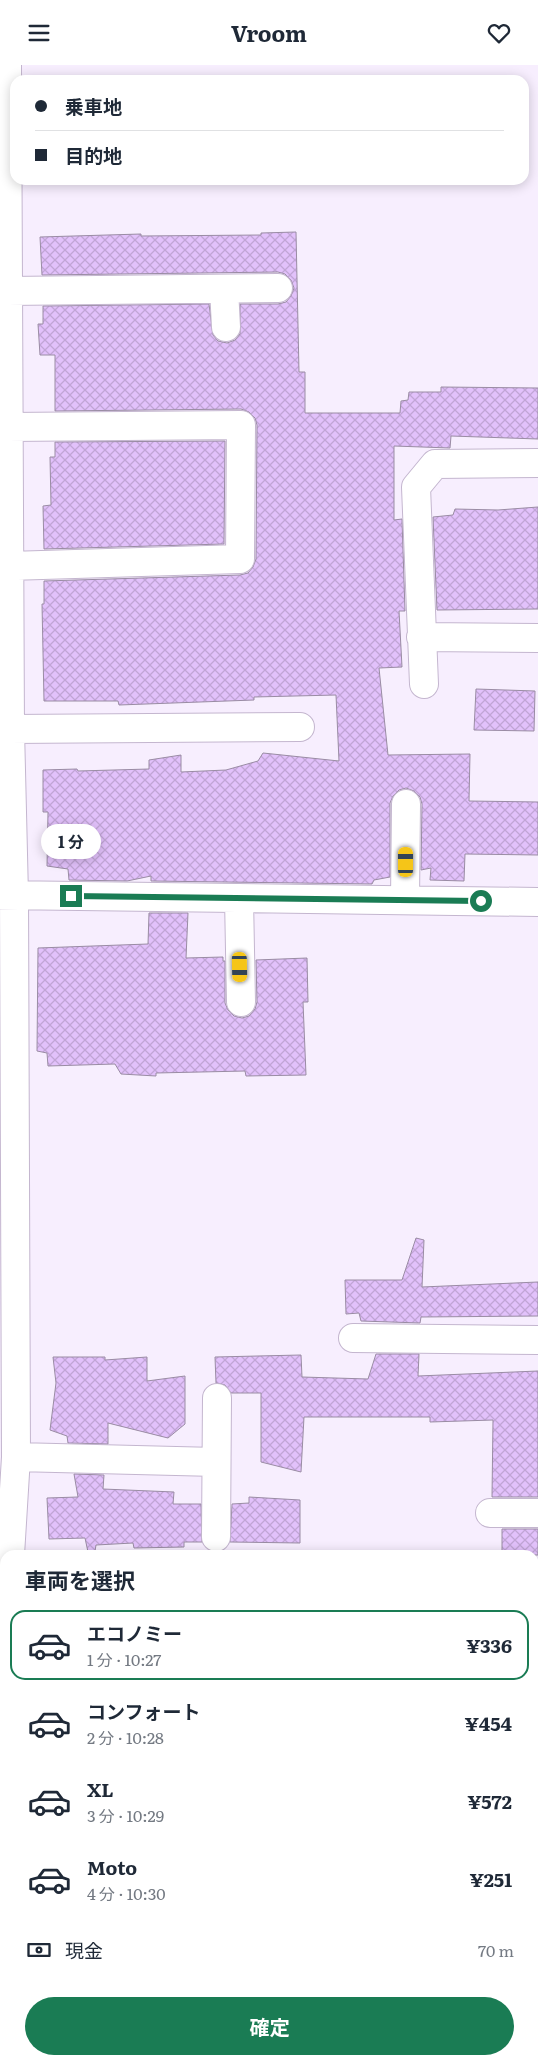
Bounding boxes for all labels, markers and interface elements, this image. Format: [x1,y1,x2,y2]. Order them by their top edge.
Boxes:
text: Vroom [231,16,307,49]
icon: menu [25,19,53,47]
icon: heart [485,19,513,47]
text: 乗車地 [65,92,122,120]
text: 目的地 [65,141,122,169]
callout: 1 分 [41,823,101,859]
text: 1 分 [58,829,84,853]
car [398,847,413,877]
route end [60,885,82,907]
route start [470,890,492,912]
car [232,952,247,982]
text: 車両を選択 [25,1563,135,1596]
text: エコノミー [87,1619,182,1647]
icon: car [27,1623,72,1668]
text: ¥336 [466,1631,512,1659]
text: 1 分 · 10:27 [87,1647,161,1671]
text: コンフォート [87,1697,200,1725]
icon: car [27,1701,72,1746]
text: ¥454 [465,1709,512,1737]
text: 2 分 · 10:28 [87,1725,164,1749]
text: XL [87,1775,114,1803]
icon: car [27,1779,72,1824]
text: ¥572 [467,1787,512,1815]
text: 3 分 · 10:29 [87,1803,164,1827]
text: Moto [87,1853,137,1881]
icon: car [27,1857,72,1902]
text: ¥251 [469,1865,512,1893]
text: 4 分 · 10:30 [87,1881,166,1905]
icon: cash [25,1936,53,1964]
text: 現金 [65,1936,103,1964]
text: 70 m [478,1938,514,1962]
button: 確定 [25,1997,514,2055]

